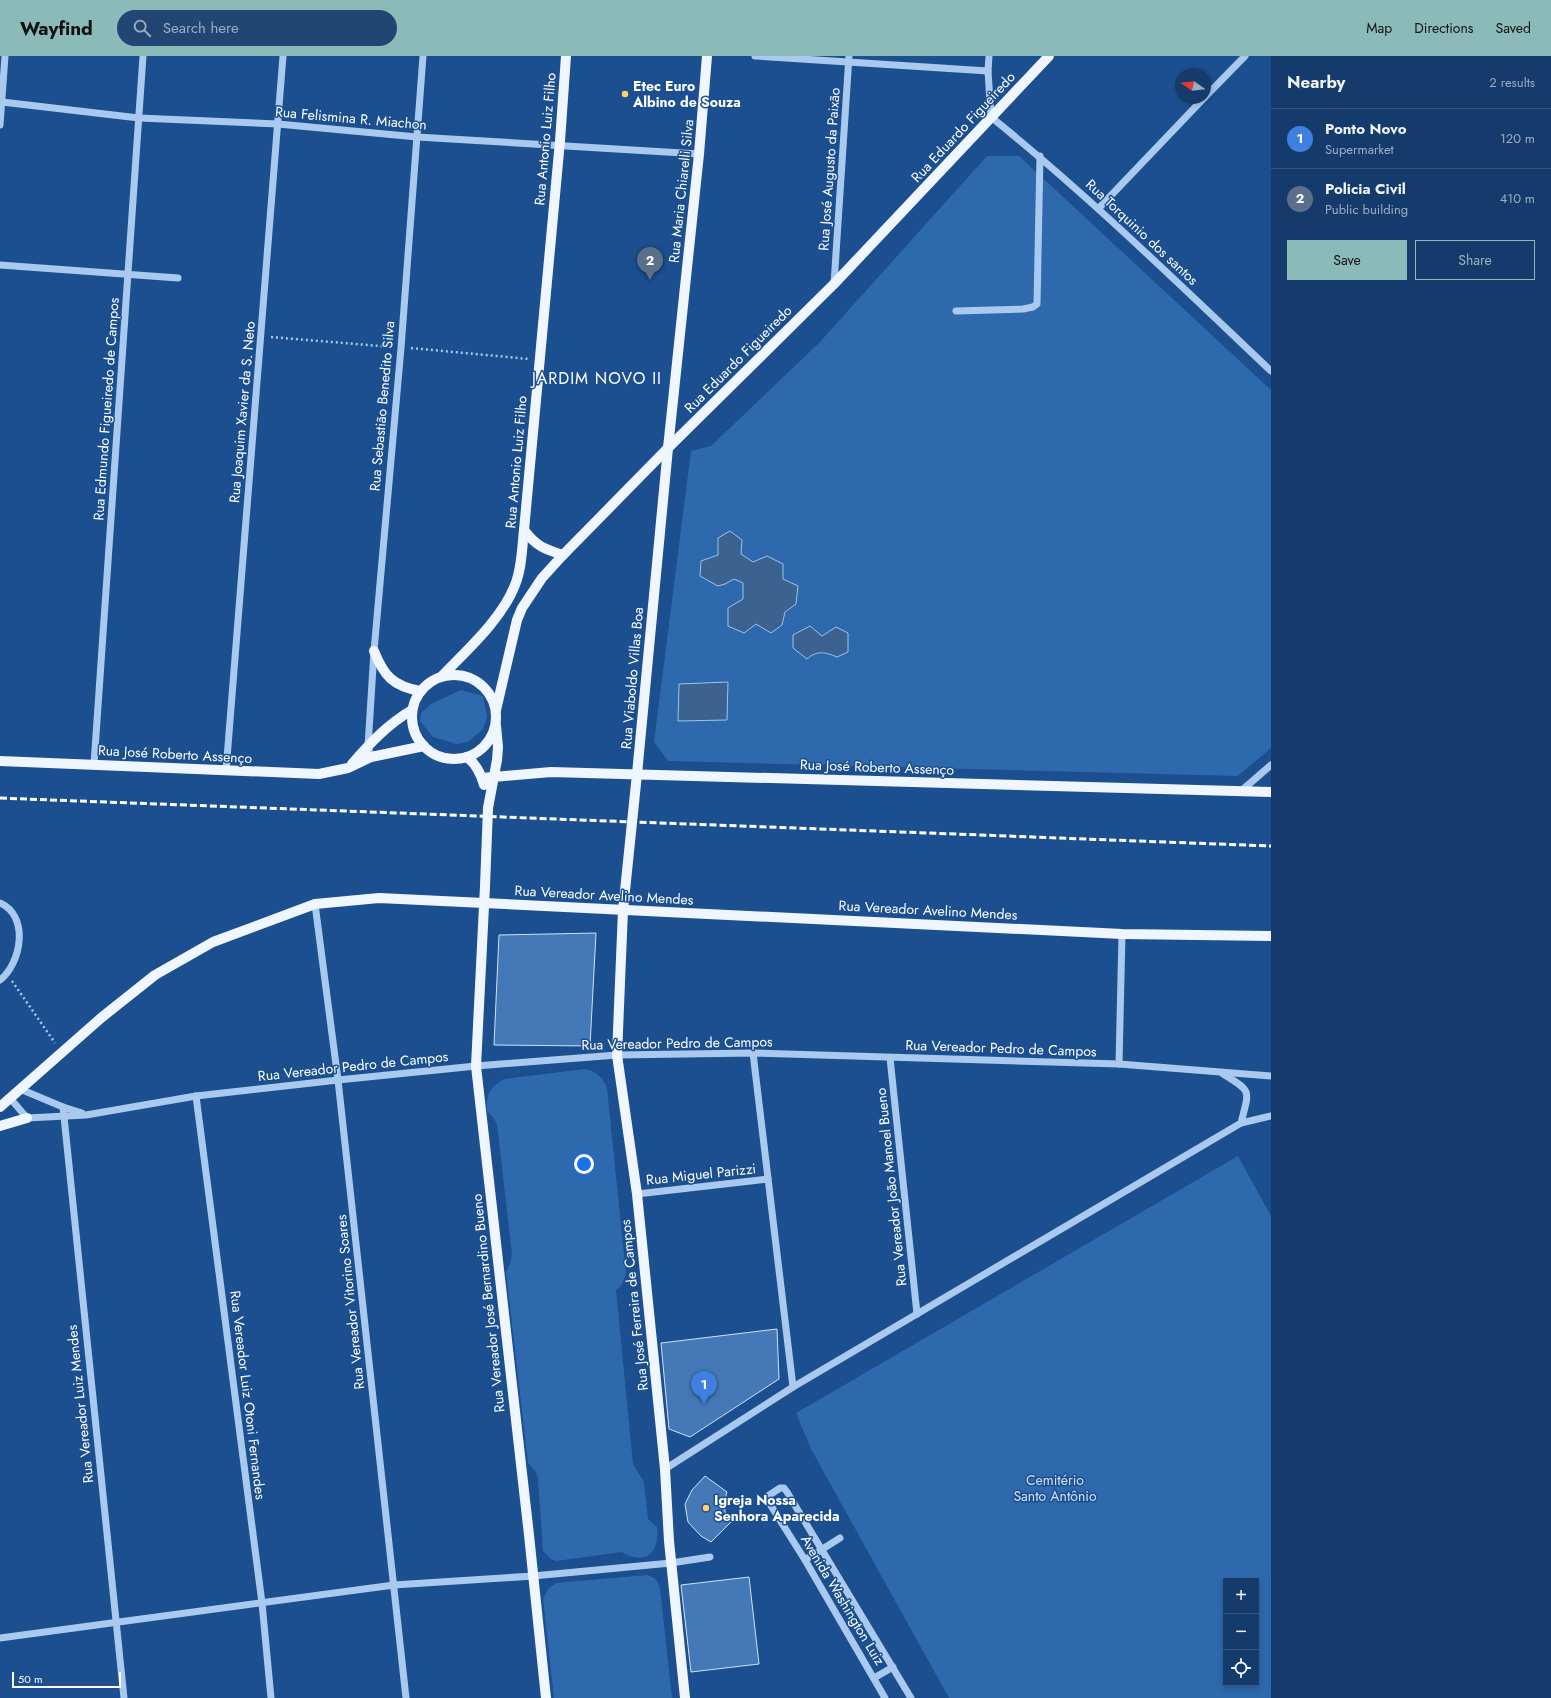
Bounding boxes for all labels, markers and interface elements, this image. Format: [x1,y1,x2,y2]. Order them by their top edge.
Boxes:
search box [117,10,397,46]
text: Wayfind [20,15,93,42]
icon: search [131,17,153,39]
text: Search here [163,17,239,39]
text: Map [1366,18,1392,38]
text: Directions [1414,18,1474,38]
text: Saved [1496,18,1531,38]
street label: Rua Eduardo Figueiredo [906,67,1020,187]
north arrow [1175,68,1211,104]
text: Nearby [1287,70,1345,94]
street label: Rua Antonio Luiz Filho [529,72,561,206]
text: 2 results [1489,73,1535,92]
place label: Etec Euro Albino de Souza [632,76,741,112]
street label: Rua José Augusto da Paixão [813,86,845,251]
marker: Etec Euro Albino de Souza [620,89,630,99]
street label: Rua Felismina R. Miachon [274,101,428,135]
street label: Rua Maria Chiarelli Silva [664,118,698,264]
text: Ponto Novo [1325,118,1407,140]
text: 1 [1297,129,1303,148]
text: 120 m [1500,129,1535,148]
text: Supermarket [1325,140,1394,159]
street label: Rua Torquinio dos santos [1081,175,1203,290]
text: Policia Civil [1325,178,1406,200]
text: 2 [1296,189,1304,208]
text: 410 m [1500,189,1535,208]
text: Public building [1325,200,1408,219]
button: Save [1287,240,1407,280]
button: Share [1415,240,1535,280]
pin: 2 [637,247,663,280]
street label: Rua Edmundo Figueiredo de Campos [88,296,124,521]
street label: Rua Eduardo Figueiredo [680,300,797,417]
street label: Rua Joaquim Xavier da S. Neto [224,320,260,504]
street label: Rua Sebastião Benedito Silva [365,320,399,492]
district label: JARDIM NOVO II [530,367,662,390]
street label: Rua Antonio Luiz Filho [500,395,532,529]
street label: Rua Viaboldo Villas Boa [616,606,648,750]
street label: Rua José Roberto Assenço [97,740,253,768]
street label: Rua José Roberto Assenço [800,754,955,780]
street label: Rua Vereador Avelino Mendes [514,880,694,910]
street label: Rua Vereador Avelino Mendes [838,895,1018,925]
street label: Rua Vereador Pedro de Campos [581,1031,773,1055]
street label: Rua Vereador Pedro de Campos [905,1035,1097,1061]
street label: Rua Vereador Pedro de Campos [257,1046,450,1086]
street label: Rua Vereador João Manoel Bueno [871,1086,911,1287]
your location [574,1154,594,1174]
street label: Rua Miguel Parizzi [645,1158,757,1190]
street label: Rua Vereador José Bernardino Bueno [467,1192,509,1413]
street label: Rua Vereador Vitorino Soares [331,1213,369,1390]
street label: Rua José Ferreira de Campos [615,1218,653,1392]
street label: Rua Vereador Luiz Otoni Fernandes [225,1289,271,1501]
street label: Rua Vereador Luiz Mendes [62,1324,98,1484]
pin: 1 [691,1371,717,1404]
park label: Cemitério Santo Antônio [1013,1470,1097,1506]
place label: Igreja Nossa Senhora Aparecida [714,1490,840,1526]
marker: Igreja Nossa Senhora Aparecida [701,1503,711,1513]
street label: Avenida Washington Luiz [796,1531,890,1669]
map controls [1223,1578,1259,1686]
button: + [1223,1578,1259,1614]
button: − [1223,1614,1259,1650]
button: locate [1223,1650,1259,1686]
scale bar [12,1670,121,1689]
text: 50 m [18,1671,43,1687]

